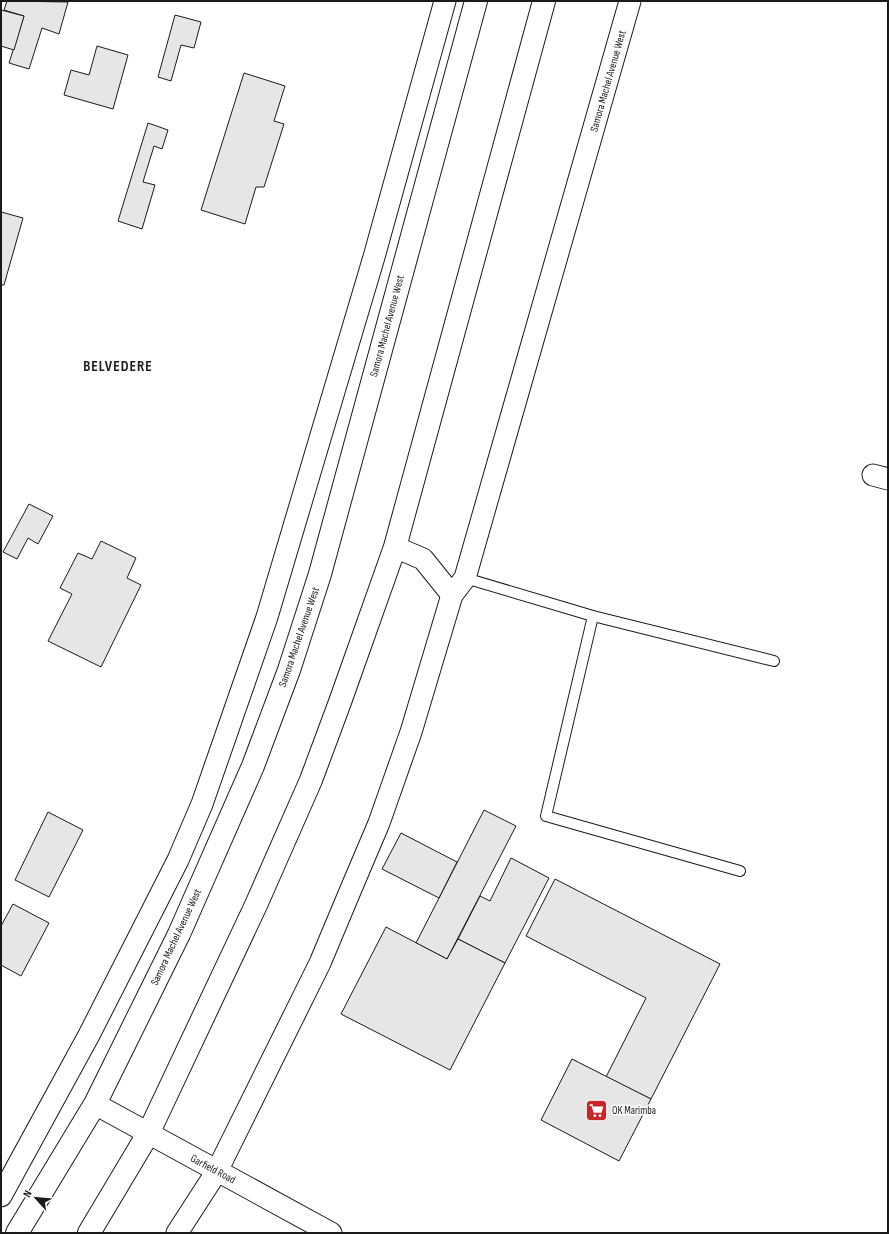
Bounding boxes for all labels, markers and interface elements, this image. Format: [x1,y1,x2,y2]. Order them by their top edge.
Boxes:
street label: Samora Machel Avenue West [587,28,629,133]
street label: Samora Machel Avenue West [367,273,407,378]
district label: BELVEDERE [83,357,153,376]
street label: Samora Machel Avenue West [276,585,322,689]
street label: Samora Machel Avenue West [148,886,204,987]
supermarket icon: OK Marimba [583,1097,609,1123]
place label: OK Marimba [612,1104,656,1117]
street label: Garfield Road [188,1152,238,1186]
north arrow [16,1178,56,1218]
text: N [20,1188,35,1199]

